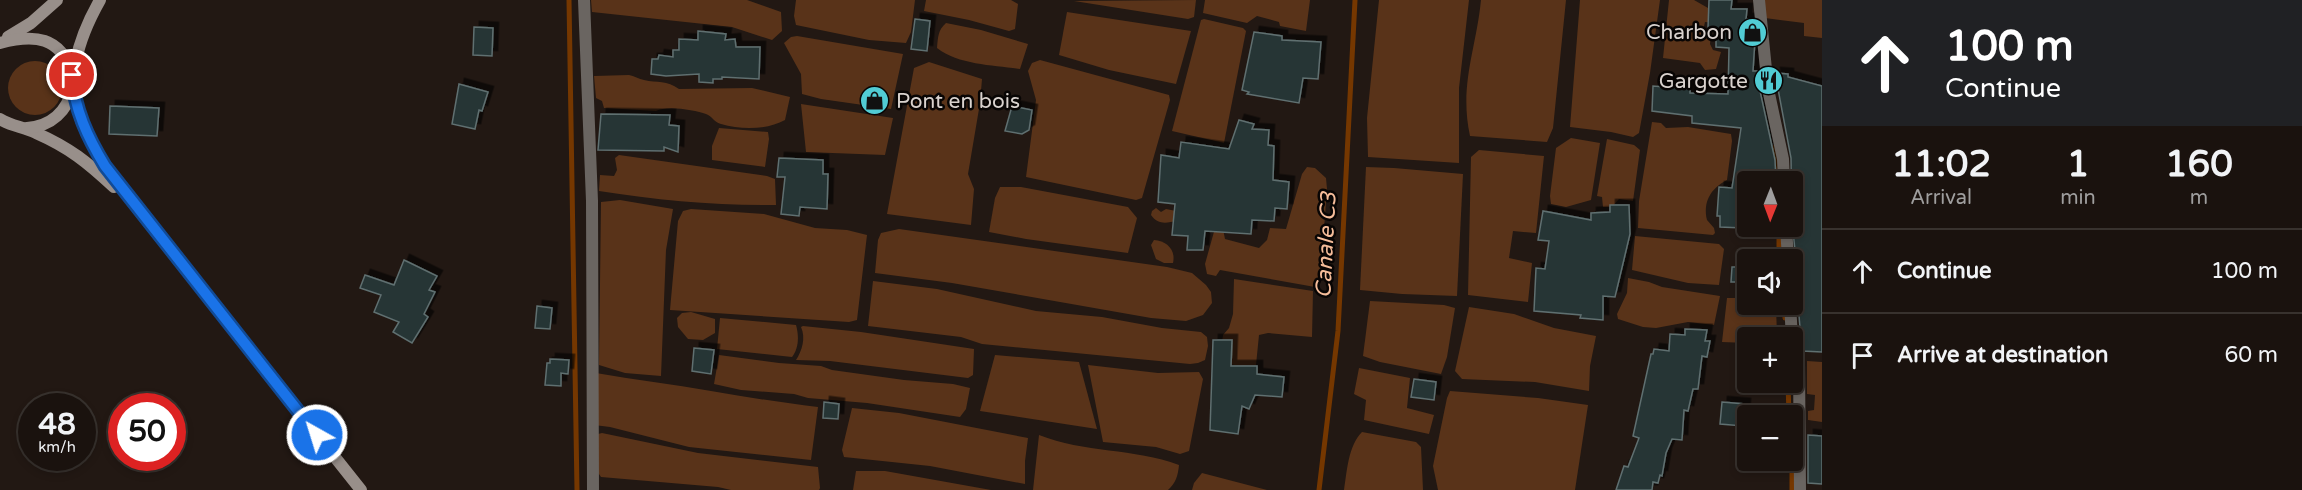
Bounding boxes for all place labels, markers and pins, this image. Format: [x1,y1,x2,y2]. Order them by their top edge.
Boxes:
shop icon: Charbon [1737,16,1769,48]
place label: Charbon [1646,20,1732,45]
pin [46,49,97,100]
restaurant icon: Gargotte [1753,65,1785,97]
place label: Gargotte [1659,69,1748,94]
shop icon: Pont en bois [859,85,891,117]
place label: Pont en bois [896,89,1020,114]

